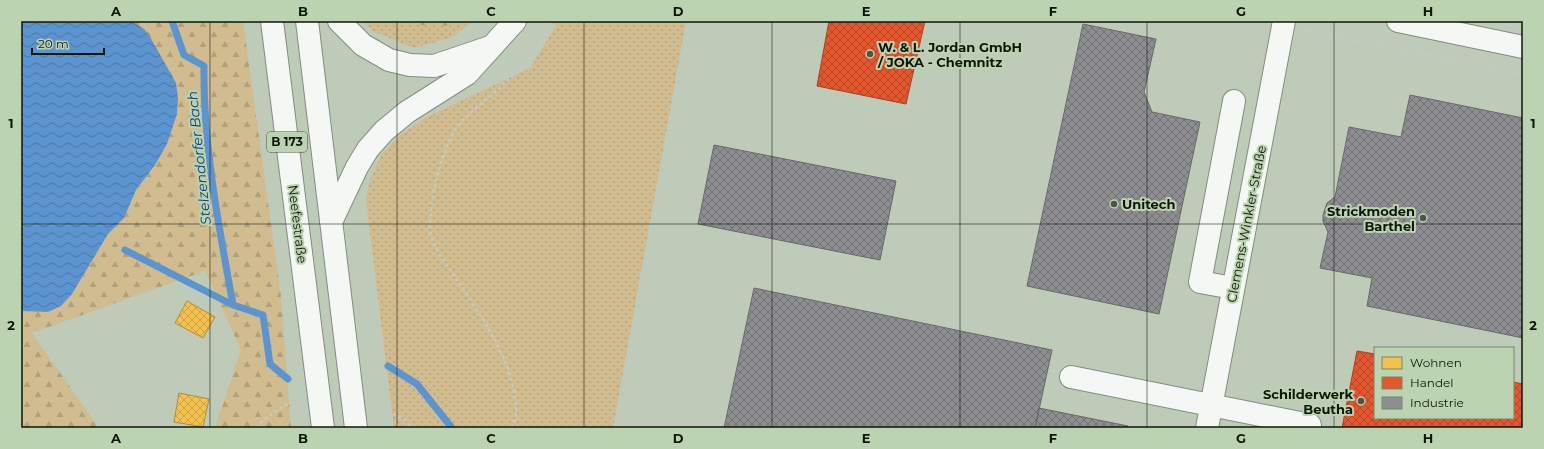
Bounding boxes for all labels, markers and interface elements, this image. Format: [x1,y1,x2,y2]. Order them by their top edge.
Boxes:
text: A [110,3,122,19]
text: B [298,3,308,19]
text: C [486,3,496,19]
text: D [673,3,684,19]
text: E [862,3,871,19]
text: F [1049,3,1057,19]
text: G [1236,3,1246,19]
text: H [1423,3,1433,19]
scale bar [32,30,104,56]
text: 20 m [38,36,69,51]
place label: W. & L. Jordan GmbH / JOKA - Chemnitz [877,39,1022,70]
marker: W. & L. Jordan GmbH / JOKA - Chemnitz [865,49,875,59]
water label: Stelzendorfer Bach [183,90,215,226]
text: 1 [8,115,14,131]
text: 1 [1530,115,1536,131]
road number: B 173 [267,132,307,152]
street label: Clemens-Winkler-Straße [1223,144,1269,304]
street label: Neefestraße [285,184,311,264]
place label: Unitech [1122,196,1175,212]
marker: Unitech [1109,199,1119,209]
place label: Strickmoden Barthel [1327,203,1415,234]
marker: Strickmoden Barthel [1418,213,1428,223]
text: 2 [7,317,15,333]
text: 2 [1529,317,1537,333]
legend [1374,347,1514,419]
text: Wohnen [1410,355,1462,370]
text: Handel [1410,375,1454,390]
place label: Schilderwerk Beutha [1263,386,1353,417]
text: Industrie [1410,395,1464,410]
marker: Schilderwerk Beutha [1356,396,1366,406]
text: A [110,430,122,446]
text: B [298,430,308,446]
text: C [486,430,496,446]
text: D [673,430,684,446]
text: E [862,430,871,446]
text: F [1049,430,1057,446]
text: G [1236,430,1246,446]
text: H [1423,430,1433,446]

